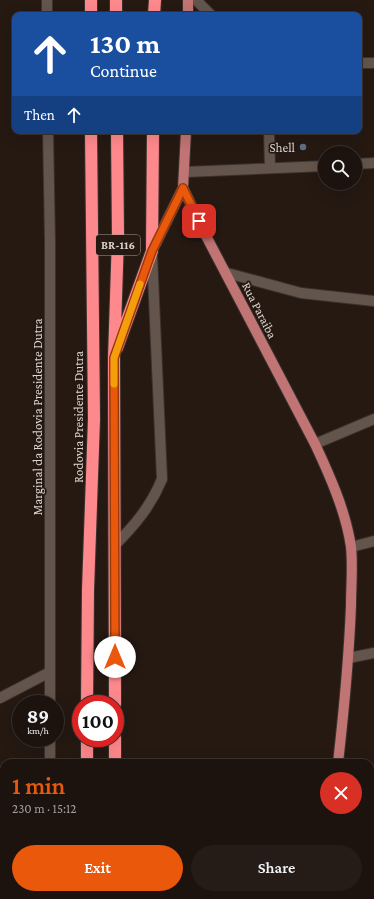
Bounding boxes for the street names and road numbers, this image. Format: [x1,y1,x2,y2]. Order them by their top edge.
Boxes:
road number: BR-116 [96,235,140,255]
street label: Rua Paraiba [239,280,280,341]
street label: Marginal da Rodovia Presidente Dutra [30,319,45,515]
street label: Rodovia Presidente Dutra [71,351,86,483]

